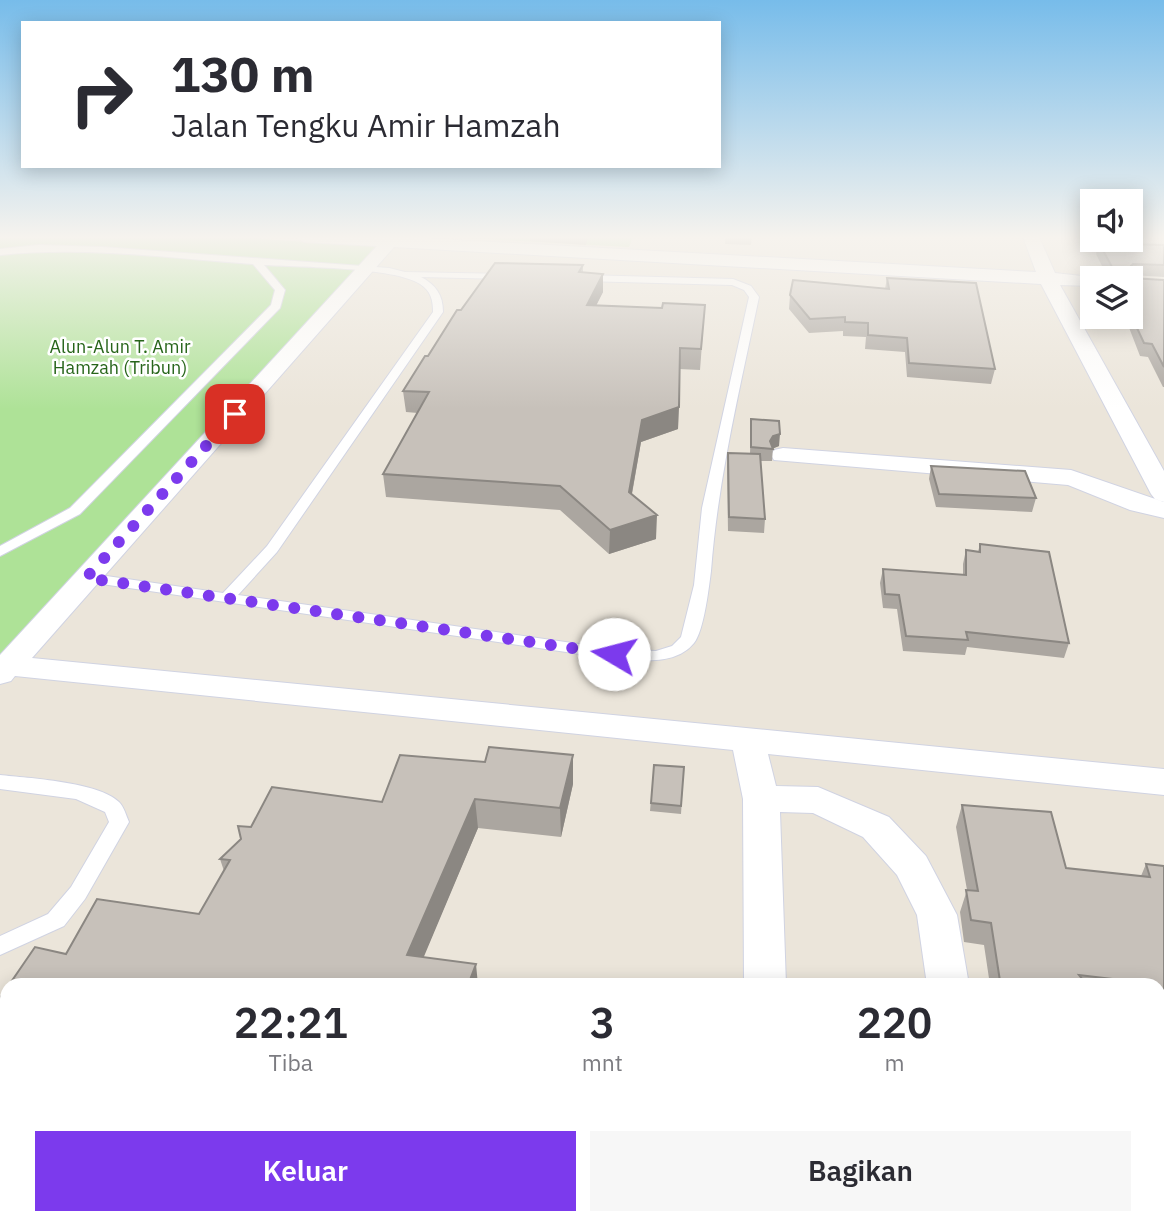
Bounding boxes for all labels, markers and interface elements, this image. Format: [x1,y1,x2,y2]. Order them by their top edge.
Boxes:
text: 130 m [171,42,315,105]
icon: right [56,49,147,140]
text: Jalan Tengku Amir Hamzah [171,104,561,146]
map controls [1080,189,1143,329]
button: sound [1080,189,1143,252]
button: layers [1080,266,1143,329]
park label: Alun-Alun T. Amir Hamzah (Tribun) [49,335,191,379]
pin [205,384,265,444]
icon: arrive [216,395,254,433]
position arrow [577,617,651,691]
text: 22:21 [234,995,348,1050]
text: 3 [590,995,615,1050]
text: 220 [857,995,932,1050]
text: Tiba [269,1047,313,1077]
text: mnt [582,1047,623,1077]
text: m [884,1047,904,1077]
button: Keluar [35,1131,576,1211]
button: Bagikan [590,1131,1131,1211]

